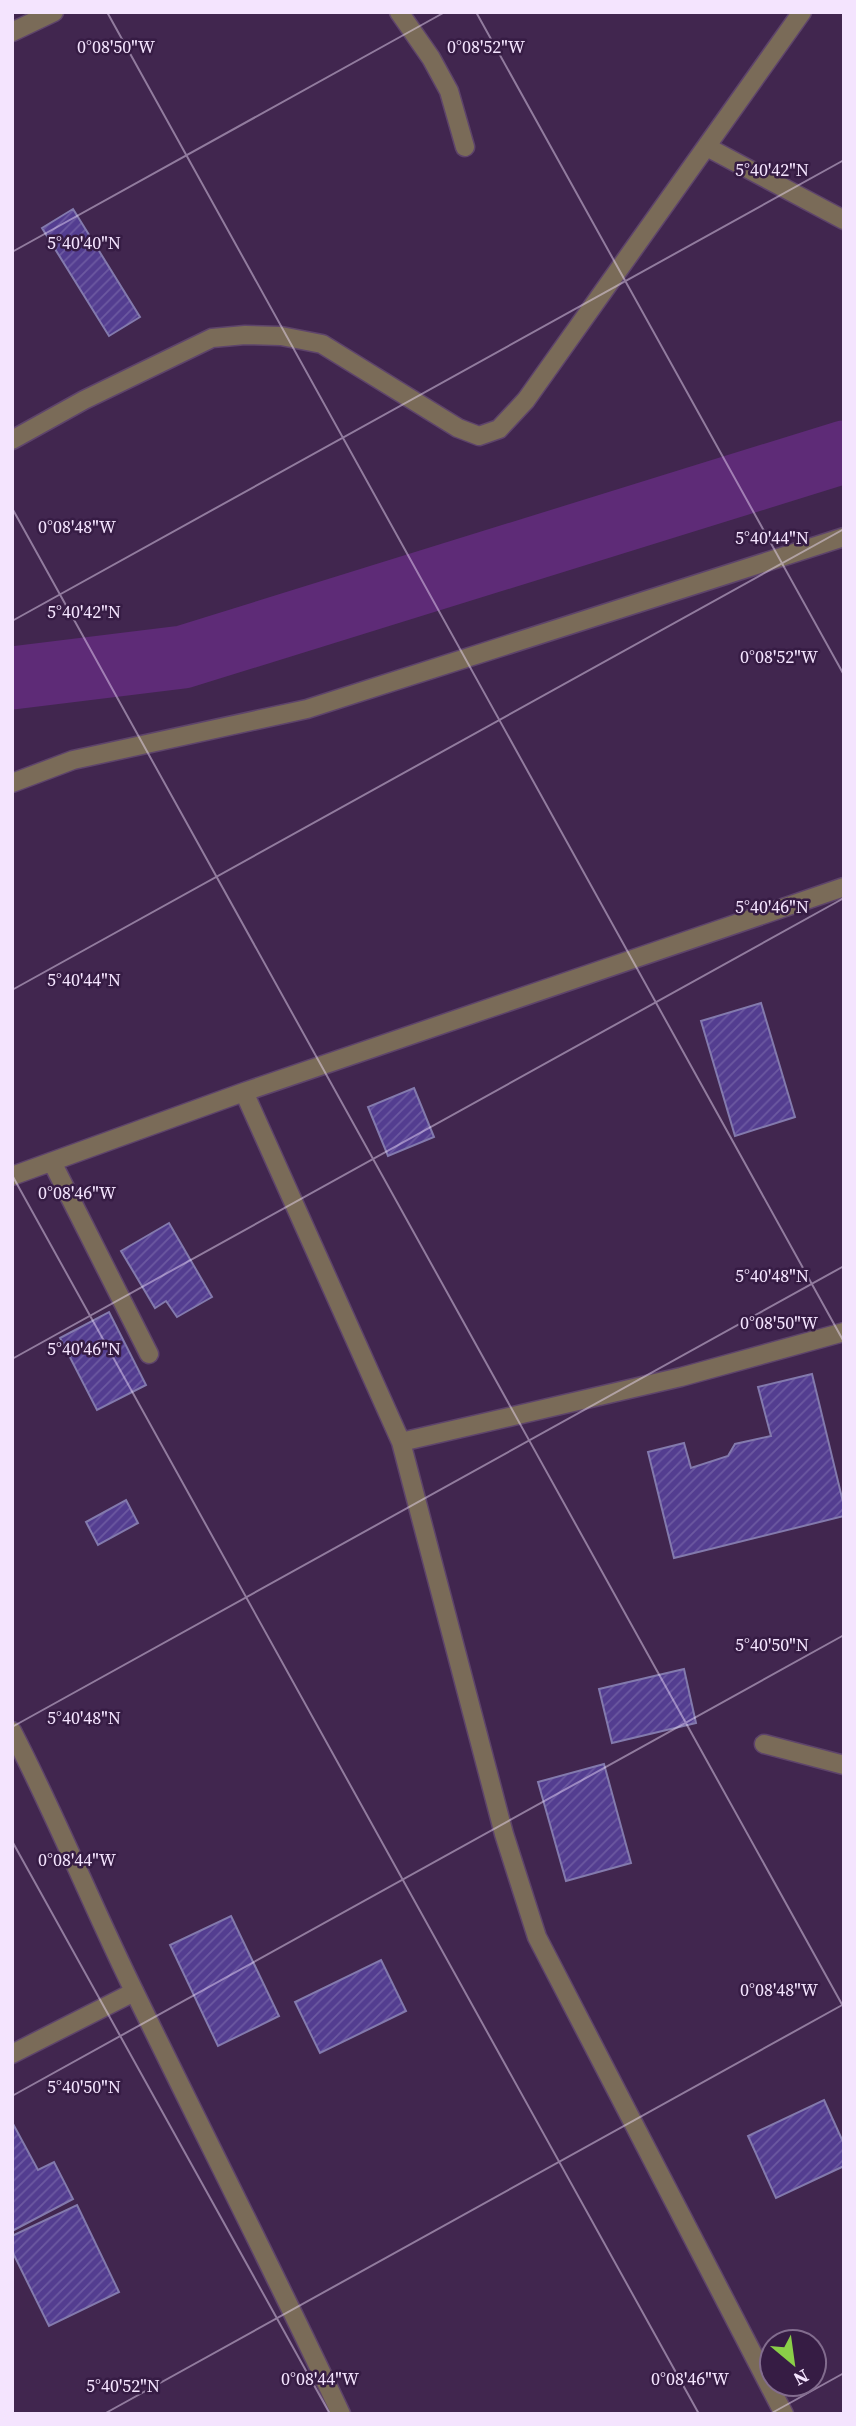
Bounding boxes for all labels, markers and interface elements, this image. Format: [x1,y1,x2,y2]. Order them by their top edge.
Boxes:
text: 0°08'50"W [77,34,156,59]
text: 0°08'52"W [447,34,526,59]
text: 5°40'42"N [735,157,809,182]
text: 5°40'40"N [47,230,121,255]
text: 0°08'48"W [38,514,117,539]
text: 5°40'44"N [735,525,809,550]
text: 5°40'42"N [47,599,121,624]
text: 0°08'52"W [740,644,819,669]
text: 5°40'46"N [735,894,809,919]
text: 5°40'44"N [47,967,121,992]
text: 0°08'46"W [38,1180,117,1205]
text: 5°40'48"N [735,1263,809,1288]
text: 0°08'50"W [740,1310,819,1335]
text: 5°40'46"N [47,1336,121,1361]
text: 5°40'50"N [735,1632,809,1657]
text: 5°40'48"N [47,1705,121,1730]
text: 0°08'44"W [38,1847,117,1872]
text: 0°08'48"W [740,1977,819,2002]
text: 5°40'50"N [47,2074,121,2099]
north arrow [758,2328,828,2398]
text: N [789,2363,814,2393]
text: 0°08'44"W [281,2366,360,2391]
text: 0°08'46"W [651,2366,730,2391]
text: 5°40'52"N [86,2373,160,2398]

